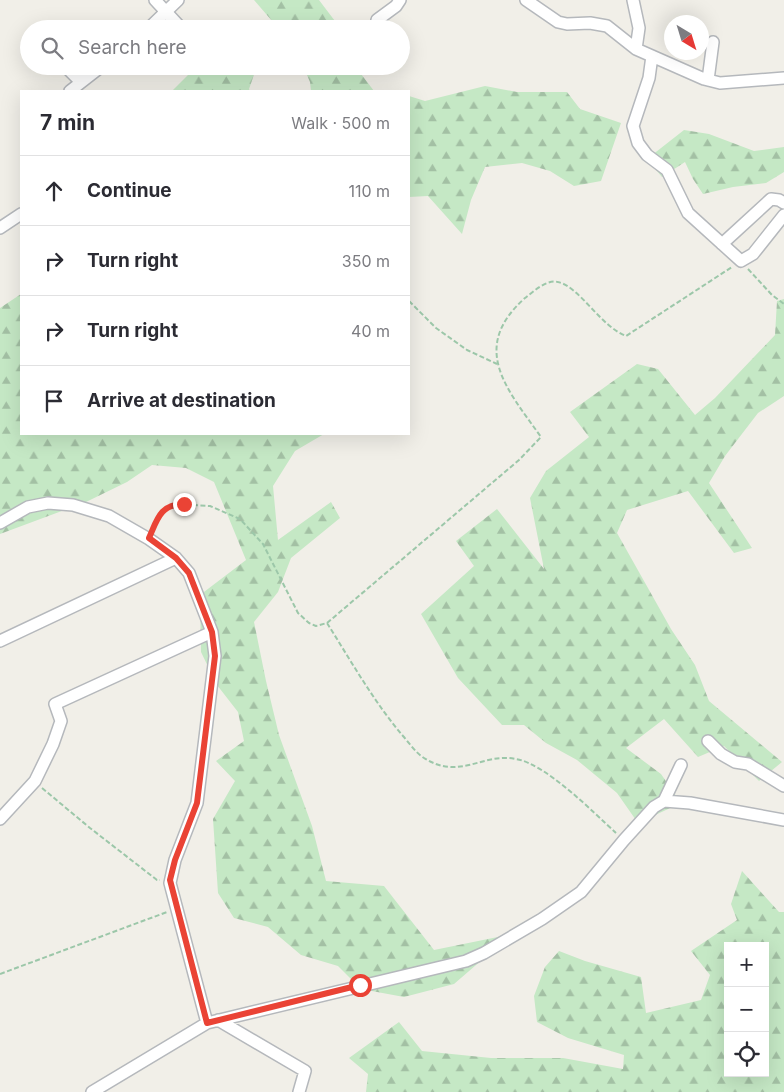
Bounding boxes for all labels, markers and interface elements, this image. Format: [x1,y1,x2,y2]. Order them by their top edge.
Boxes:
north arrow [664,15,709,60]
search box [20,20,410,75]
icon: search [38,34,66,62]
text: Search here [78,36,187,59]
text: 7 min [40,110,95,135]
text: Walk · 500 m [291,113,390,133]
icon: ahead [40,177,68,205]
text: Continue [87,179,172,202]
text: 110 m [348,181,390,201]
icon: right [40,247,68,275]
text: Turn right [87,249,178,272]
text: 350 m [342,251,390,271]
icon: right [40,317,68,345]
text: Turn right [87,319,178,342]
text: 40 m [351,321,390,341]
icon: arrive [40,387,68,415]
text: Arrive at destination [87,389,276,412]
route end [173,493,196,516]
map controls [724,942,769,1077]
button: + [724,942,769,987]
route start [349,974,372,997]
button: − [724,987,769,1032]
button: locate [724,1032,769,1077]

